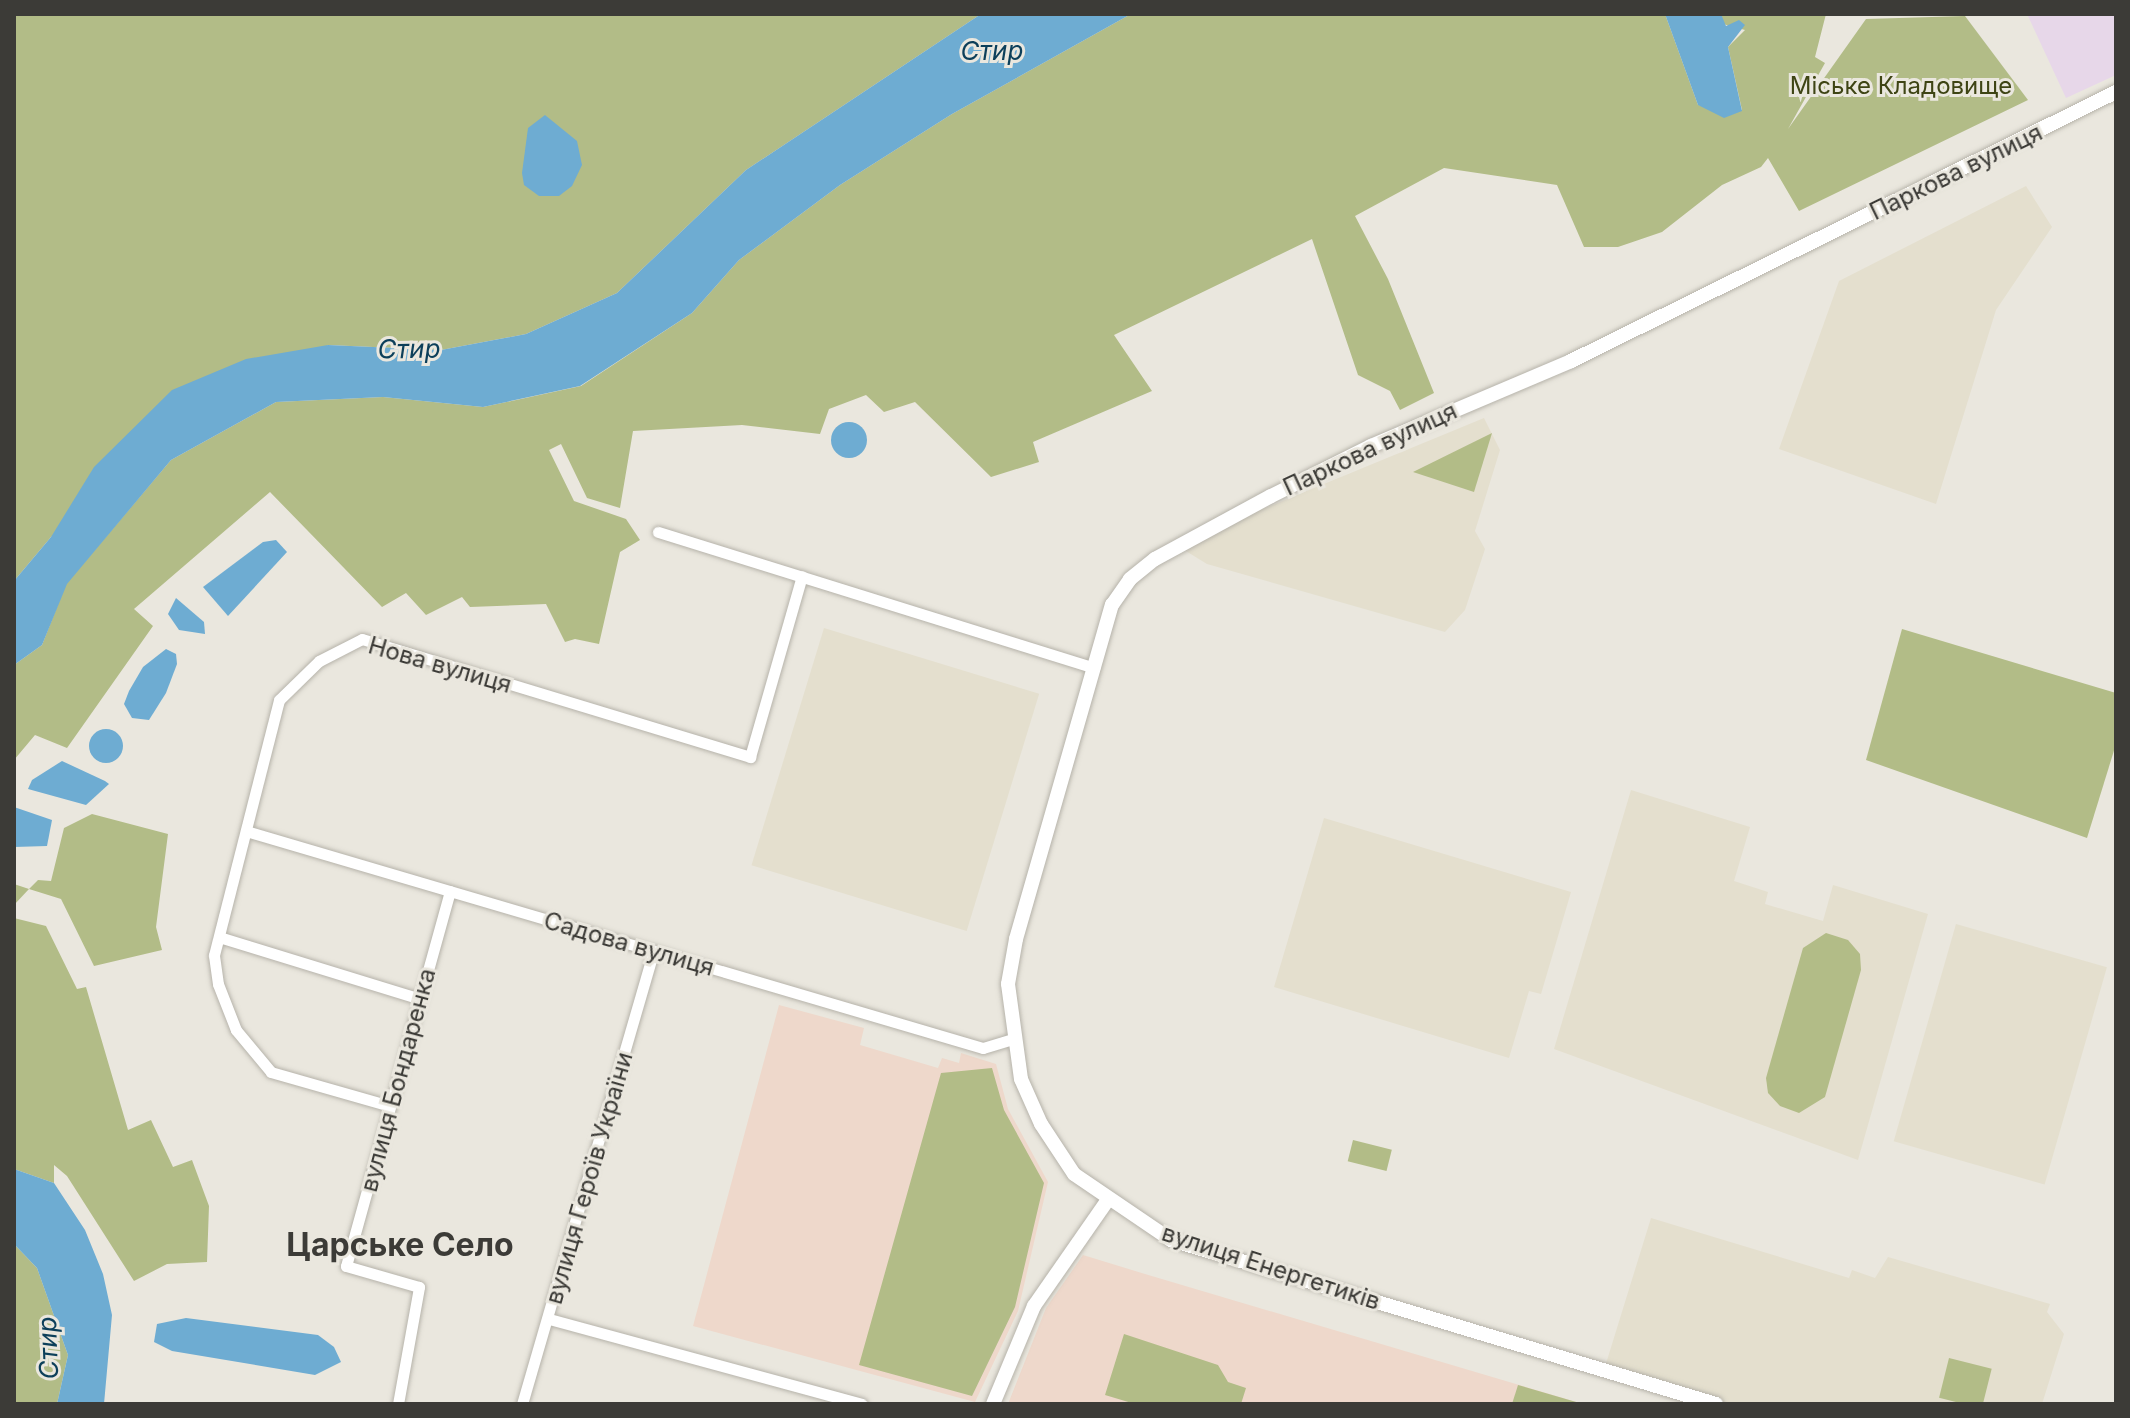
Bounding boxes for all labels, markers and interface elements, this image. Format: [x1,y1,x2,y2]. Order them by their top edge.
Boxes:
water label: Стир [961,35,1023,67]
park label: Міське Кладовище [1790,72,2012,100]
street label: Паркова вулиця [1865,118,2047,226]
water label: Стир [377,333,441,365]
street label: Паркова вулиця [1279,396,1461,502]
street label: Нова вулиця [365,631,515,699]
street label: Садова вулиця [541,906,717,982]
street label: вулиця Бондаренка [354,965,442,1195]
street label: вулиця Героїв України [539,1049,639,1307]
street label: вулиця Енергетиків [1158,1218,1384,1316]
district label: Царське Село [286,1226,514,1264]
water label: Стир [31,1316,65,1380]

